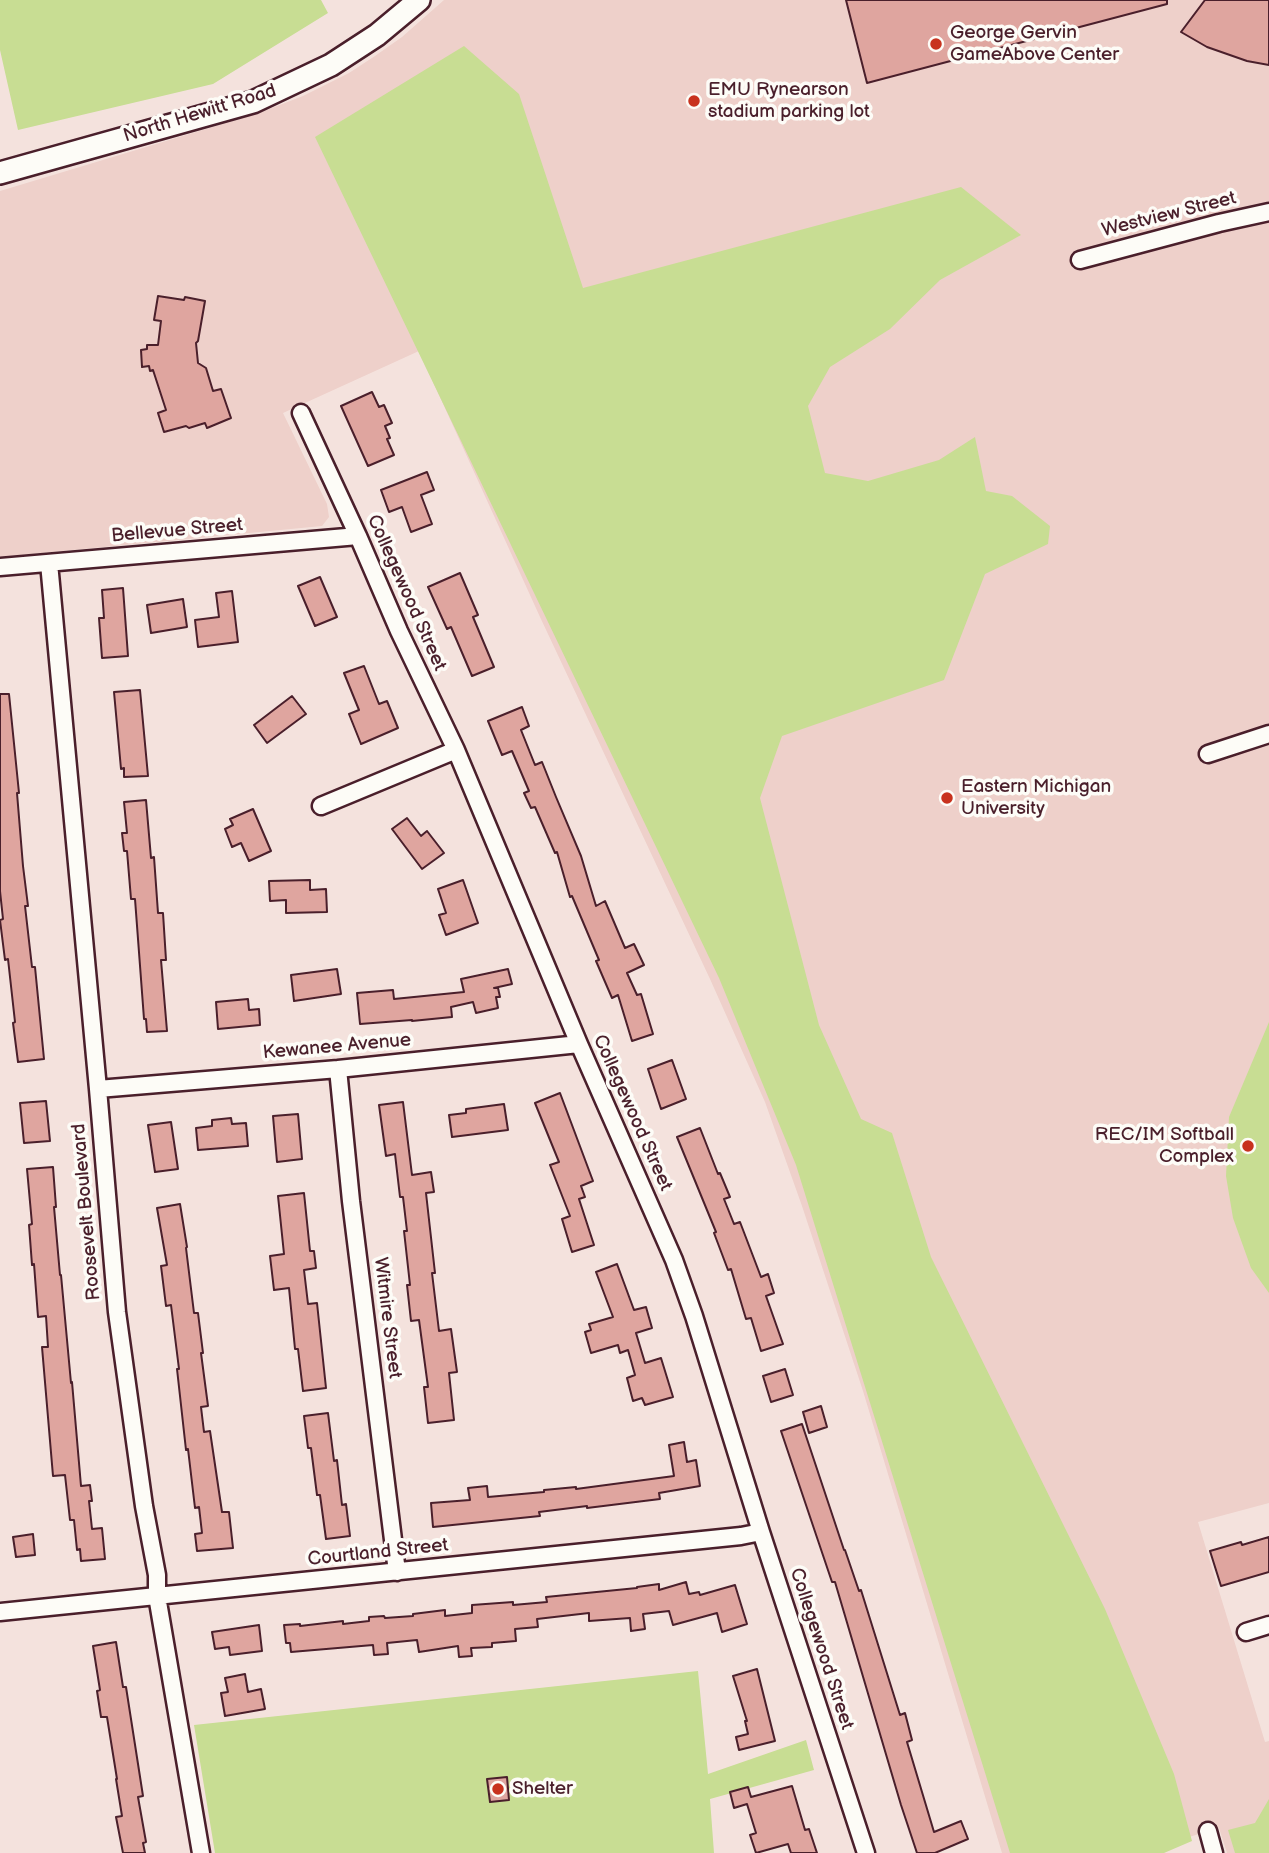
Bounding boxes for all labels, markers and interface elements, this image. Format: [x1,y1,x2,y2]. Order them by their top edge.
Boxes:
place label: George Gervin GameAbove Center [950,22,1119,66]
marker: George Gervin GameAbove Center [928,36,944,52]
place label: EMU Rynearson stadium parking lot [708,79,870,123]
street label: North Hewitt Road [121,80,279,148]
marker: EMU Rynearson stadium parking lot [686,93,702,109]
street label: Westview Street [1099,187,1239,243]
street label: Collegewood Street [361,511,451,675]
street label: Bellevue Street [110,514,244,548]
place label: Eastern Michigan University [961,776,1111,820]
marker: Eastern Michigan University [939,790,955,806]
street label: Kewanee Avenue [262,1029,412,1065]
street label: Collegewood Street [587,1031,677,1195]
street label: Roosevelt Boulevard [68,1123,106,1301]
place label: REC/IM Softball Complex [1095,1124,1234,1168]
marker: REC/IM Softball Complex [1240,1138,1256,1154]
street label: Witmire Street [368,1256,406,1380]
street label: Courtland Street [307,1534,449,1572]
street label: Collegewood Street [784,1565,858,1733]
place label: Shelter [512,1778,573,1800]
marker: Shelter [490,1781,506,1797]

